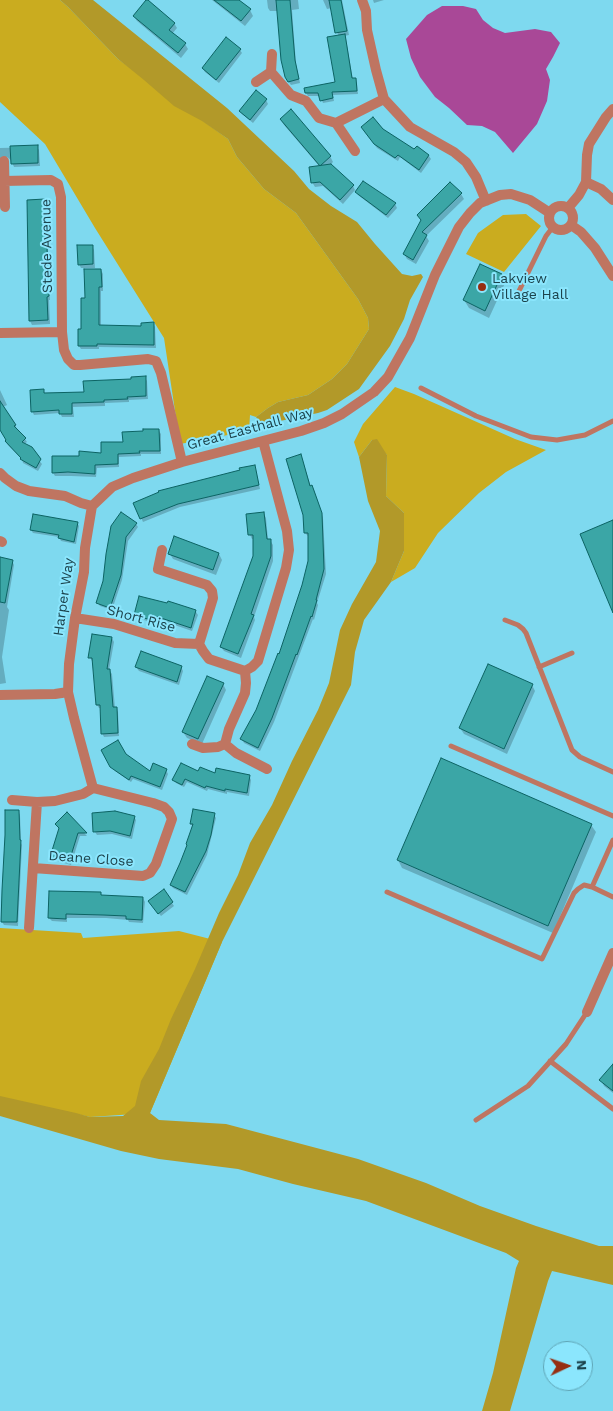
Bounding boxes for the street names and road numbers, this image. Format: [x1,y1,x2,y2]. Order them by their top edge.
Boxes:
street label: Stede Avenue [38,199,56,293]
street label: Great Easthall Way [185,404,315,454]
street label: Harper Way [50,557,78,637]
street label: Short Rise [105,602,177,636]
street label: Deane Close [48,848,134,870]

